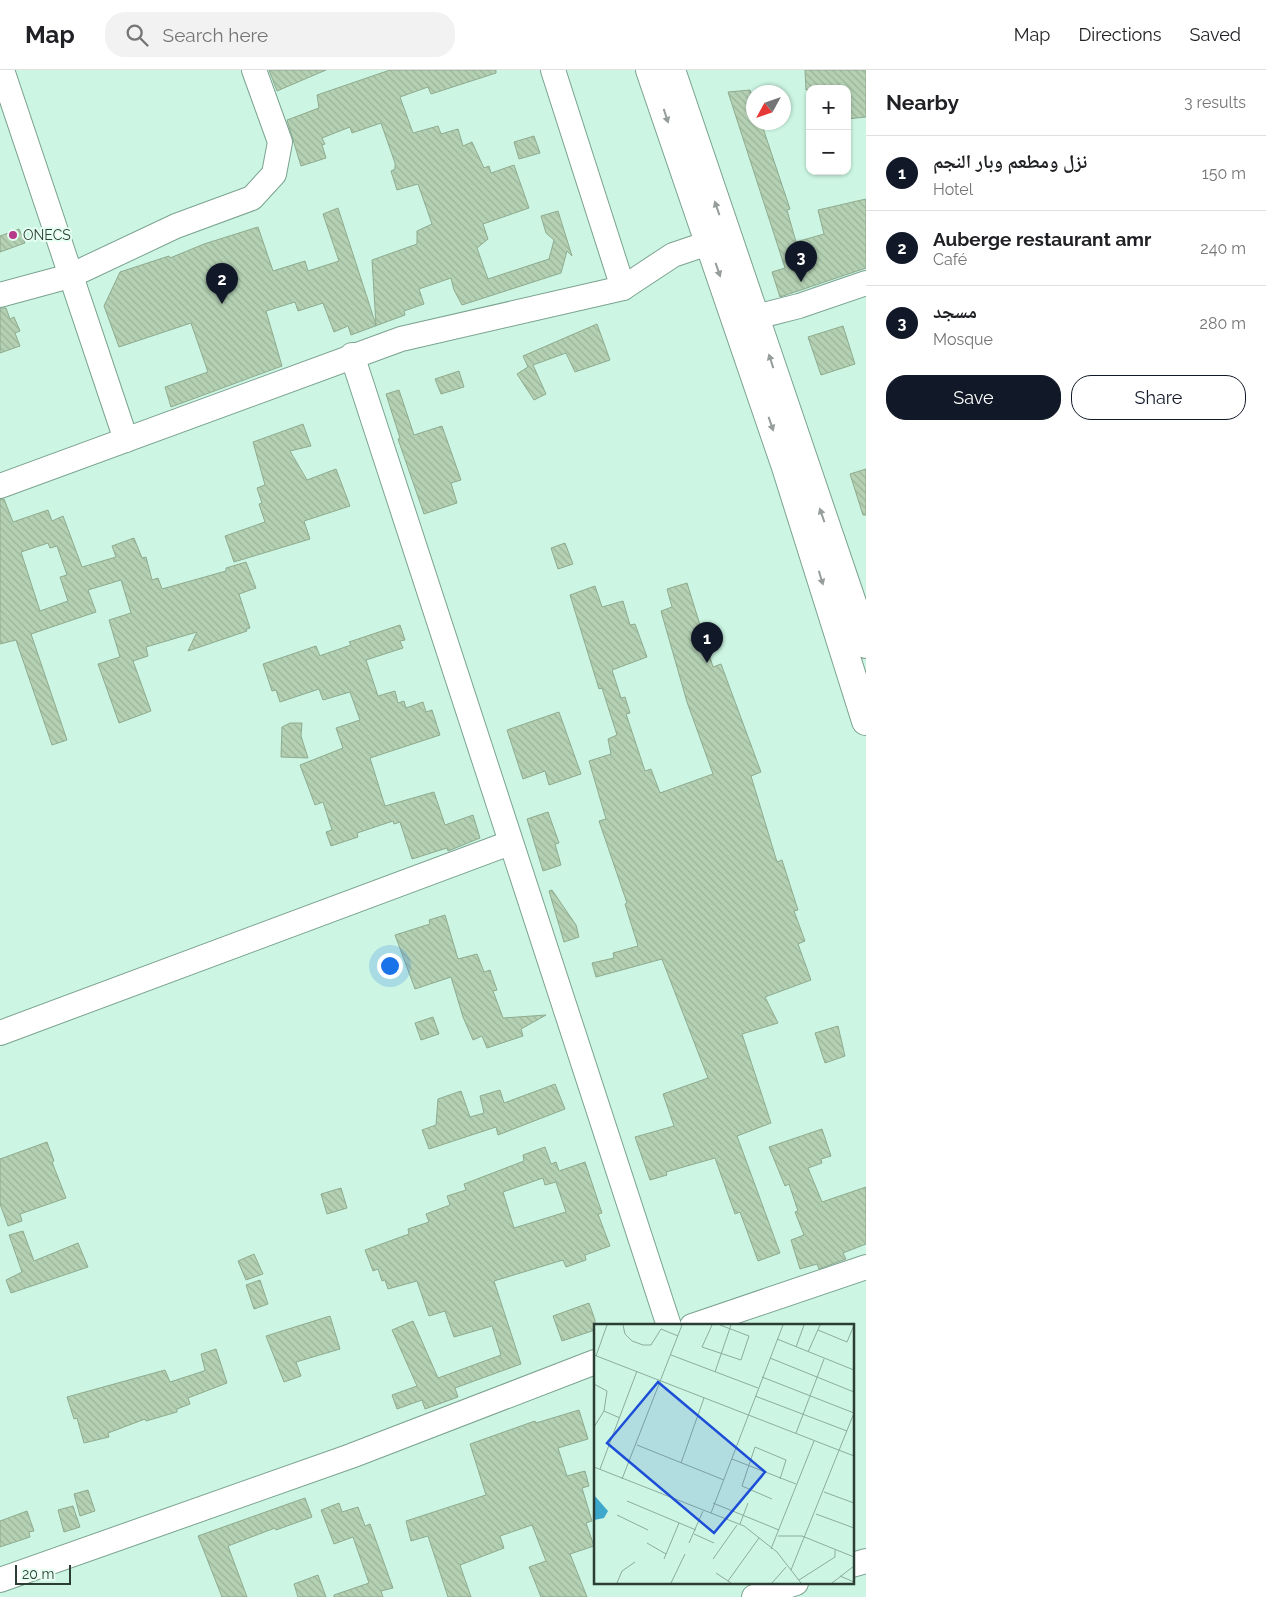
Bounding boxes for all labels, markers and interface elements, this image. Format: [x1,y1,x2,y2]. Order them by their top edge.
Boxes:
search box [105,12,455,57]
text: Map [25,20,75,49]
icon: search [123,21,151,49]
text: Search here [163,24,268,46]
text: Map [1014,24,1050,45]
text: Directions [1078,24,1162,45]
text: Saved [1190,24,1241,45]
north arrow [746,85,791,130]
map controls [806,85,851,175]
button: + [806,85,851,130]
text: Nearby [886,90,959,115]
text: 3 results [1184,93,1246,112]
one-way arrow [663,109,670,124]
button: − [806,130,851,175]
text: نزل ومطعم وبار النجم [933,150,1087,172]
text: 1 [898,164,906,183]
text: 150 m [1202,164,1246,183]
text: Hotel [933,180,973,199]
one-way arrow [713,200,721,215]
place label: ONECS [23,227,71,243]
text: Auberge restaurant amr [933,228,1151,250]
marker: ONECS [7,229,19,241]
text: 2 [897,239,907,258]
text: 240 m [1200,239,1246,258]
pin: 3 [785,241,817,282]
text: Café [933,250,967,269]
pin: 2 [206,263,238,304]
one-way arrow [714,263,722,278]
text: مسجد [933,300,977,322]
text: 3 [898,314,906,333]
text: 280 m [1200,314,1246,333]
text: Mosque [933,330,993,349]
one-way arrow [766,354,774,369]
button: Save [886,375,1061,420]
button: Share [1071,375,1246,420]
one-way arrow [767,417,775,432]
one-way arrow [818,508,825,523]
one-way arrow [817,571,825,586]
pin: 1 [691,622,723,663]
your location [377,953,403,979]
inset map [594,1324,854,1584]
scale bar [15,1562,71,1585]
text: 20 m [22,1566,54,1582]

